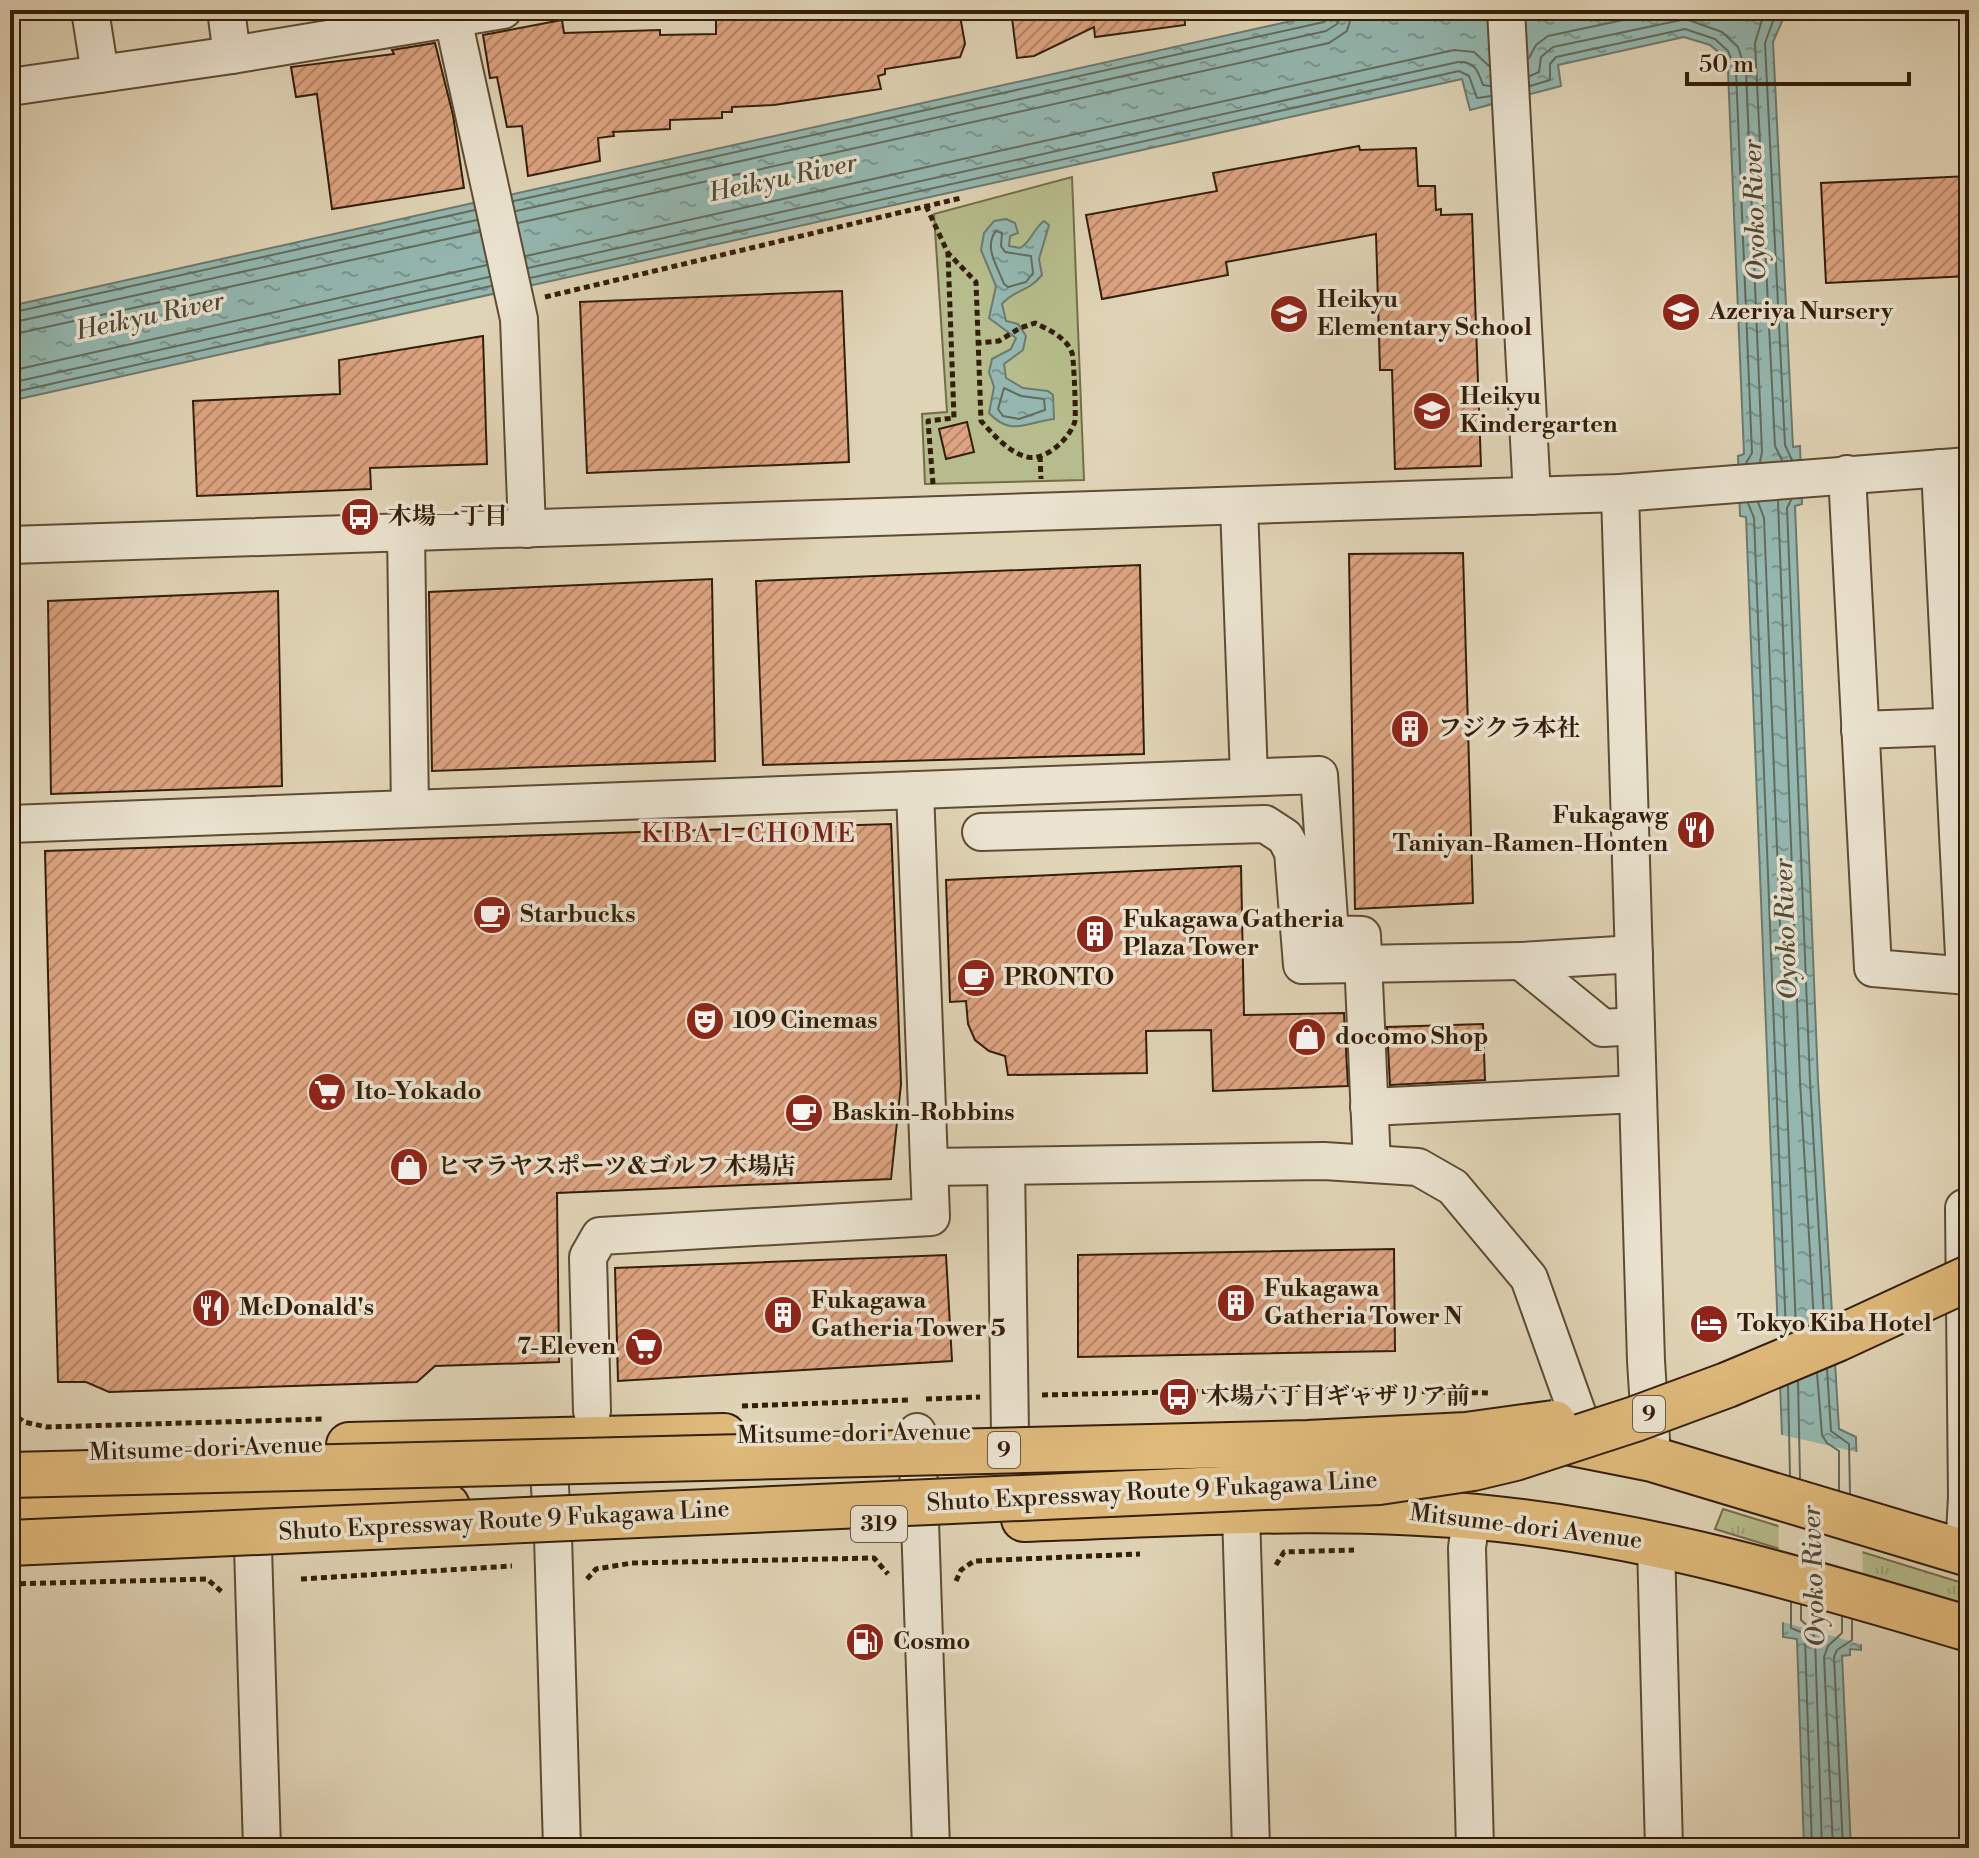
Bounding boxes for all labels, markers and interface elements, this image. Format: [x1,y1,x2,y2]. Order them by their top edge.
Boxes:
scale bar [1687,36,1909,86]
text: 50 m [1699,50,1754,80]
water label: Oyoko River [1737,138,1773,281]
water label: Heikyu River [705,147,861,210]
water label: Heikyu River [72,285,228,348]
place label: Heikyu Elementary School [1317,285,1532,343]
school or university icon: Azeriya Nursery [1660,291,1702,333]
school or university icon: Heikyu Elementary School [1268,293,1310,335]
place label: Azeriya Nursery [1708,297,1894,327]
place label: Heikyu Kindergarten [1460,382,1618,440]
school or university icon: Heikyu Kindergarten [1411,390,1453,432]
bus stop icon: 木場一丁目 [339,496,381,538]
place label: 木場一丁目 [388,502,508,532]
building icon: フジクラ本社 [1389,708,1431,750]
place label: フジクラ本社 [1438,714,1581,744]
place label: Fukagawg Taniyan-Ramen-Honten [1393,801,1669,859]
restaurant icon: Fukagawg Taniyan-Ramen-Honten [1675,809,1717,851]
district label: KIBA 1-CHOME [641,818,857,850]
water label: Oyoko River [1768,857,1804,1000]
cafe icon: Starbucks [471,894,513,936]
place label: Starbucks [520,900,636,930]
place label: Fukagawa Gatheria Plaza Tower [1123,905,1345,963]
building icon: Fukagawa Gatheria Plaza Tower [1074,913,1116,955]
cafe icon: PRONTO [955,957,997,999]
place label: PRONTO [1004,963,1114,993]
theatre icon: 109 Cinemas [684,1000,726,1042]
place label: 109 Cinemas [733,1006,878,1036]
shop icon: docomo Shop [1286,1016,1328,1058]
place label: docomo Shop [1335,1022,1489,1052]
supermarket icon: Ito-Yokado [306,1071,348,1113]
place label: Ito-Yokado [355,1077,482,1107]
cafe icon: Baskin-Robbins [783,1092,825,1134]
place label: Baskin-Robbins [832,1098,1015,1128]
shop icon: ヒマラヤスポーツ&ゴルフ 木場店 [388,1146,430,1188]
place label: ヒマラヤスポーツ&ゴルフ 木場店 [437,1152,795,1182]
place label: Fukagawa Gatheria Tower N [1264,1274,1463,1332]
building icon: Fukagawa Gatheria Tower N [1215,1282,1257,1324]
place label: Fukagawa Gatheria Tower 5 [811,1286,1006,1344]
restaurant icon: McDonald's [190,1287,232,1329]
place label: McDonald's [239,1293,374,1323]
building icon: Fukagawa Gatheria Tower 5 [762,1294,804,1336]
hotel icon: Tokyo Kiba Hotel [1688,1303,1730,1345]
place label: Tokyo Kiba Hotel [1737,1309,1932,1339]
supermarket icon: 7-Eleven [623,1326,665,1368]
place label: 7-Eleven [517,1332,616,1362]
bus stop icon: 木場六丁目ギャザリア前 [1157,1376,1199,1418]
place label: 木場六丁目ギャザリア前 [1206,1382,1470,1412]
road number: 9 [1633,1396,1665,1432]
street label: Mitsume-dori Avenue [737,1417,971,1451]
street label: Mitsume-dori Avenue [88,1430,324,1468]
road number: 9 [988,1432,1020,1468]
street label: Shuto Expressway Route 9 Fukagawa Line [926,1465,1378,1519]
street label: Shuto Expressway Route 9 Fukagawa Line [278,1494,730,1548]
street label: Mitsume-dori Avenue [1408,1498,1644,1556]
water label: Oyoko River [1796,1504,1832,1647]
road number: 319 [851,1506,907,1542]
fuel station icon: Cosmo [844,1621,886,1663]
place label: Cosmo [893,1627,970,1657]

